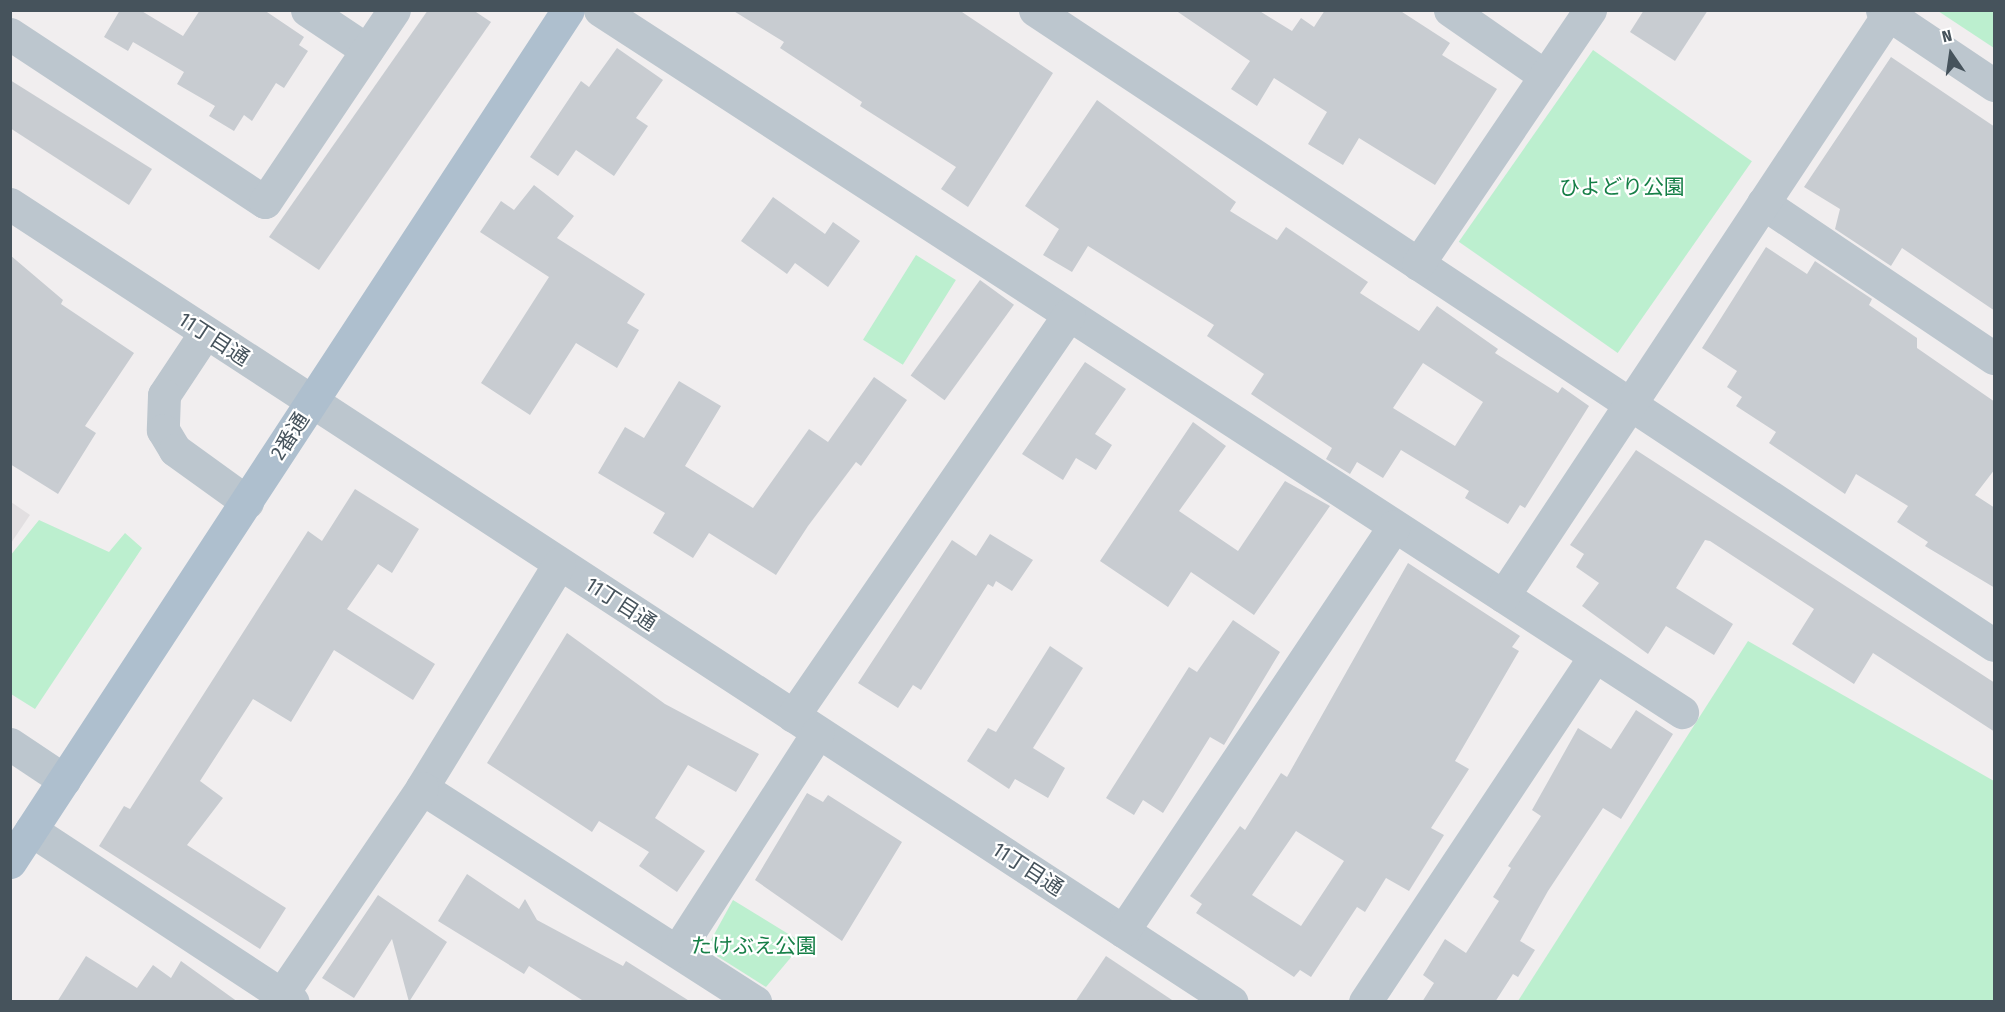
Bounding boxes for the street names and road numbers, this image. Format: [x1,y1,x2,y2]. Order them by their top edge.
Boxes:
street label: 11丁目通 [174,307,254,371]
street label: 2番通 [265,408,315,464]
street label: 11丁目通 [581,572,661,636]
street label: 11丁目通 [988,837,1068,901]

